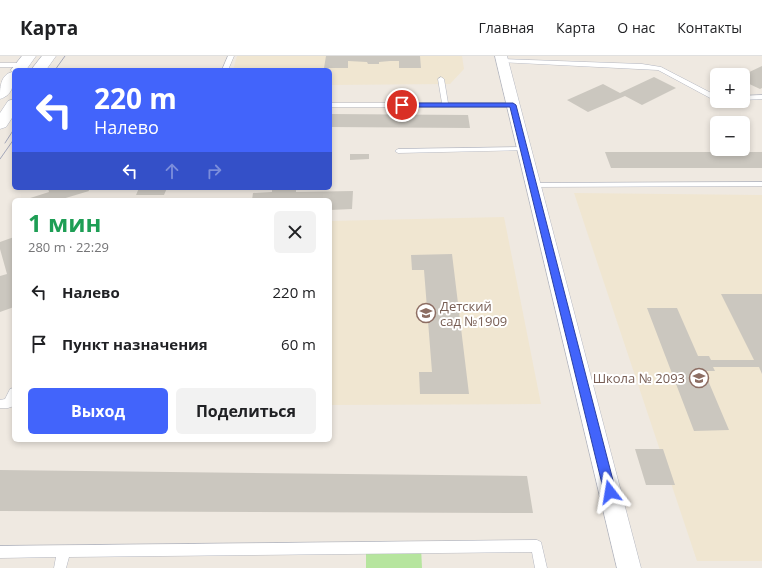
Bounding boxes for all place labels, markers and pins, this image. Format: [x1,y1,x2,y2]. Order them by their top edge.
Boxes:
pin [385,88,419,122]
place label: Детский сад №1909 [440,297,507,330]
school or university icon: Детский сад №1909 [415,302,437,324]
school or university icon: Школа № 2093 [688,367,710,389]
place label: Школа № 2093 [593,369,685,387]

